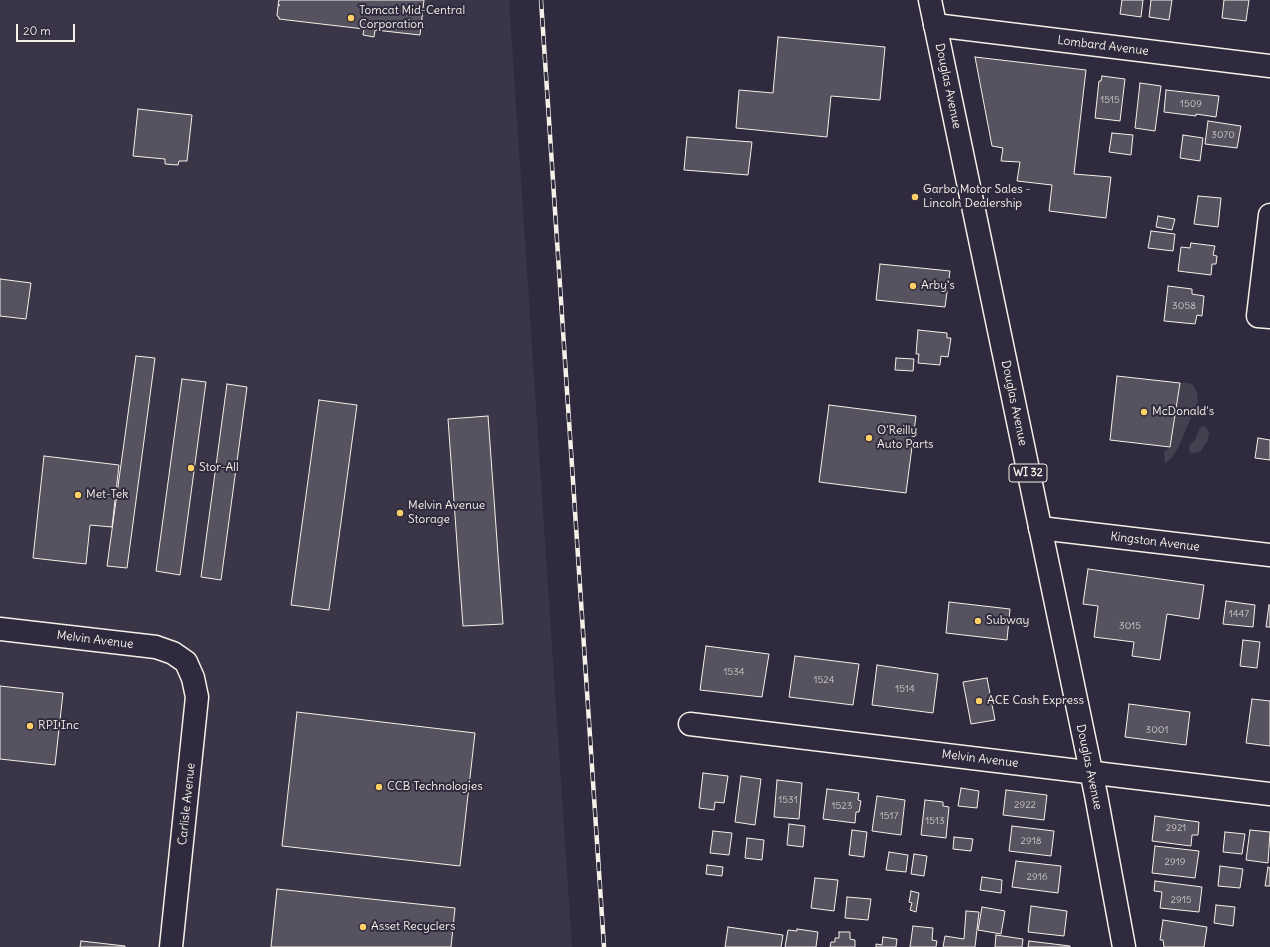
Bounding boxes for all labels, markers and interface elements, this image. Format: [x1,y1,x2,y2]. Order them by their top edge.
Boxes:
place label: Tomcat Mid-Central Corporation [359,4,465,32]
marker: Tomcat Mid-Central Corporation [346,13,356,23]
scale bar [18,16,77,42]
text: 20 m [23,23,51,38]
street label: Lombard Avenue [1056,33,1150,59]
street label: Douglas Avenue [932,42,964,130]
house number: 1515 [1100,94,1120,106]
house number: 1509 [1180,98,1202,110]
house number: 3070 [1211,129,1235,141]
place label: Garbo Motor Sales - Lincoln Dealership [923,183,1031,211]
marker: Garbo Motor Sales - Lincoln Dealership [910,192,920,202]
place label: Arby's [921,279,955,293]
marker: Arby's [908,281,918,291]
house number: 3058 [1172,300,1196,312]
street label: Douglas Avenue [998,359,1030,447]
place label: McDonald's [1152,405,1214,419]
marker: McDonald's [1139,407,1149,417]
place label: O'Reilly Auto Parts [877,424,934,452]
marker: O'Reilly Auto Parts [864,433,874,443]
place label: Stor-All [199,461,239,475]
marker: Stor-All [186,463,196,473]
road number: WI 32 [1009,464,1047,482]
place label: Met-Tek [86,488,128,502]
marker: Met-Tek [73,490,83,500]
place label: Melvin Avenue Storage [408,499,485,527]
marker: Melvin Avenue Storage [395,508,405,518]
street label: Kingston Avenue [1109,529,1201,555]
house number: 1447 [1229,608,1249,620]
place label: Subway [986,614,1029,628]
marker: Subway [973,616,983,626]
house number: 3015 [1119,620,1141,632]
street label: Melvin Avenue [56,628,134,652]
house number: 1534 [723,666,745,678]
house number: 1524 [814,674,834,686]
house number: 1514 [895,683,915,695]
place label: ACE Cash Express [987,694,1084,708]
marker: ACE Cash Express [974,696,984,706]
place label: RPI Inc [38,719,79,733]
marker: RPI Inc [25,721,35,731]
street label: Douglas Avenue [1073,723,1105,811]
house number: 3001 [1146,724,1168,736]
street label: Melvin Avenue [941,747,1019,771]
street label: Carlisle Avenue [176,762,198,846]
place label: CCB Technologies [387,780,483,794]
marker: CCB Technologies [374,782,384,792]
house number: 1531 [778,794,798,806]
house number: 2922 [1014,799,1036,811]
house number: 1523 [832,800,852,812]
house number: 1517 [880,810,898,822]
house number: 1513 [925,815,945,827]
house number: 2921 [1166,822,1186,834]
house number: 2918 [1021,835,1041,847]
house number: 2919 [1165,856,1185,868]
house number: 2916 [1027,871,1047,883]
house number: 2915 [1171,894,1191,906]
place label: Asset Recyclers [371,920,455,934]
marker: Asset Recyclers [358,922,368,932]

